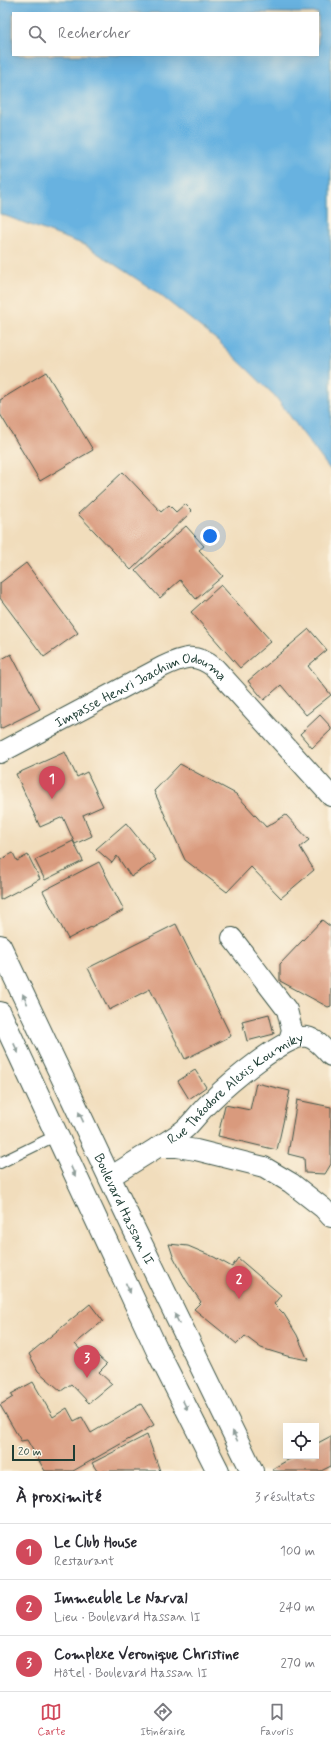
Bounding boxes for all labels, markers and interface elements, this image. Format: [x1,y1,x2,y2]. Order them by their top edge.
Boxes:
search box [12,12,319,56]
icon: search [26,23,48,45]
text: Rechercher [58,24,131,44]
your location [200,526,220,546]
street label: Impasse Henri Joachim Odouma [52,649,231,732]
pin: 1 [39,766,65,799]
one-way arrow [22,994,28,1005]
street label: Rue Théodore Alexis Koumiky [164,1029,305,1149]
one-way arrow [13,1042,19,1054]
one-way arrow [78,1111,84,1122]
street label: Boulevard Hassan II [89,1151,158,1268]
one-way arrow [70,1165,76,1176]
pin: 2 [226,1266,252,1299]
one-way arrow [125,1283,131,1294]
one-way arrow [174,1314,181,1325]
pin: 3 [74,1345,100,1378]
one-way arrow [182,1399,188,1411]
map controls [283,1423,319,1459]
button: locate [283,1423,319,1459]
one-way arrow [232,1430,238,1442]
scale bar [12,1443,75,1462]
text: 20 m [18,1445,41,1459]
text: À proximité [16,1486,101,1508]
text: 3 résultats [255,1489,315,1506]
text: Le Club House [54,1533,137,1553]
text: 1 [26,1543,32,1560]
text: 100 m [280,1543,315,1560]
text: Restaurant [54,1553,114,1570]
text: Immeuble Le Narval [54,1589,188,1609]
text: 2 [26,1599,32,1616]
text: 240 m [279,1599,315,1616]
text: Lieu · Boulevard Hassan II [54,1609,201,1626]
text: Complexe Veronique Christine [54,1645,239,1665]
text: 3 [26,1655,32,1672]
text: 270 m [280,1655,315,1672]
text: Hôtel · Boulevard Hassan II [54,1665,208,1682]
tab: Carte [37,1701,66,1739]
tab: Itinéraire [140,1701,185,1739]
tab: Favoris [260,1701,294,1739]

